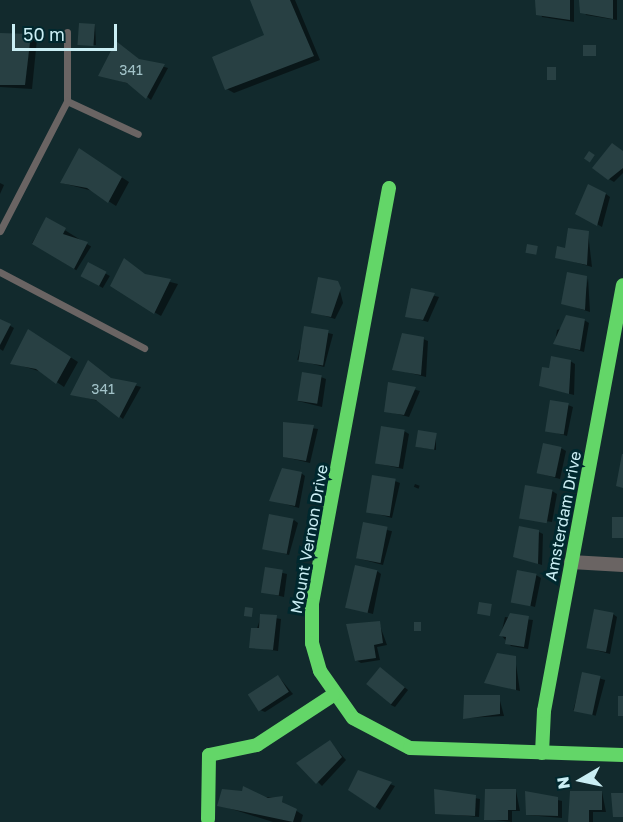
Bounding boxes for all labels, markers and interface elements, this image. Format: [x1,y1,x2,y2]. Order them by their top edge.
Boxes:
scale bar [15,12,120,50]
text: 50 m [23,23,65,45]
house number: 341 [119,62,143,78]
house number: 341 [91,381,115,397]
street label: Amsterdam Drive [541,449,585,583]
street label: Mount Vernon Drive [286,463,332,615]
north arrow [551,750,611,810]
text: N [552,775,574,790]

